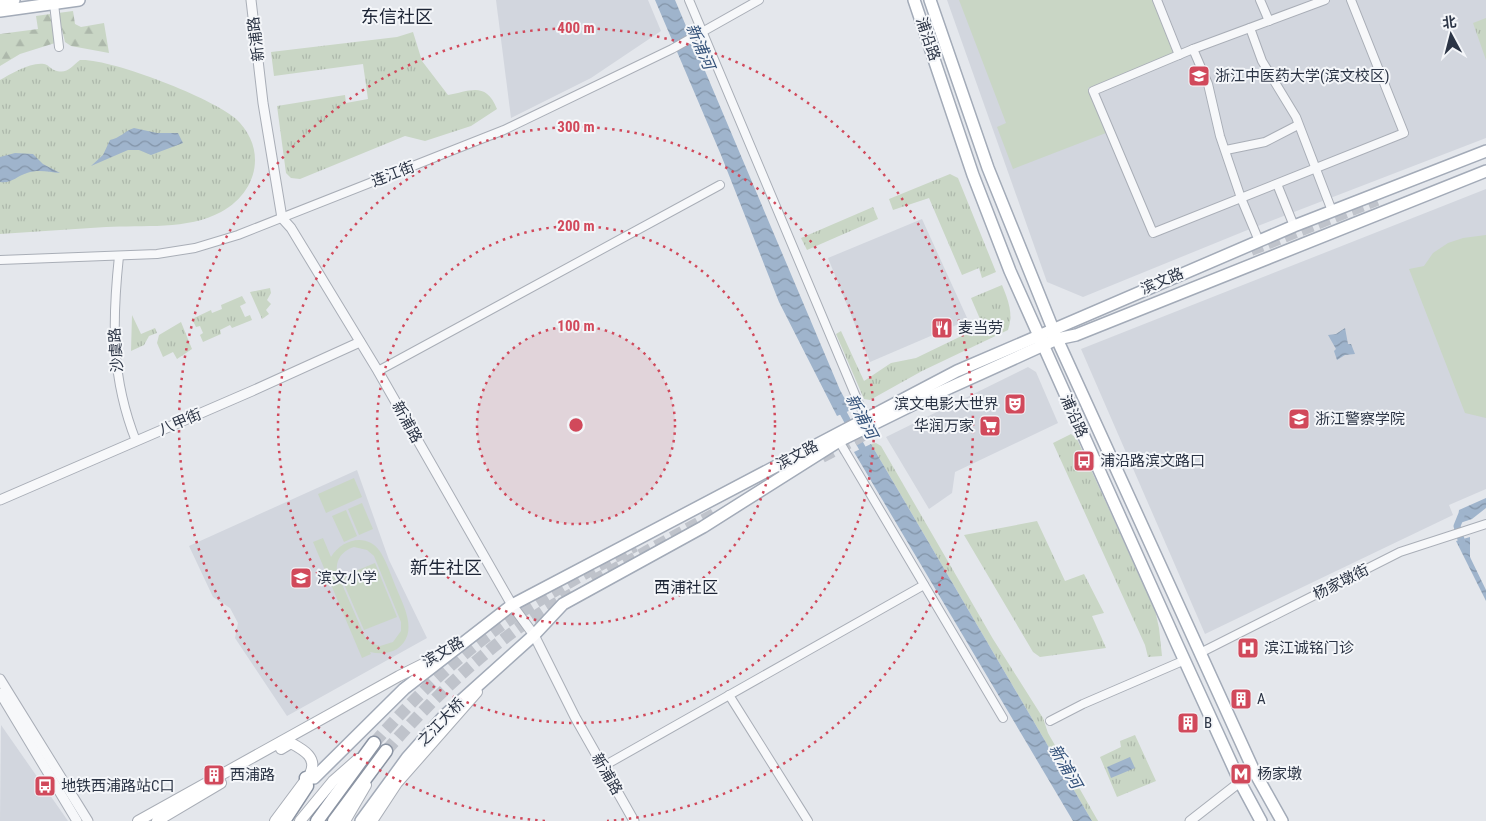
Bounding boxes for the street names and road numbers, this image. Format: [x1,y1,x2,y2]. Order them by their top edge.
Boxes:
street label: 浦沿路 [912,15,944,63]
street label: 新浦路 [244,16,268,62]
street label: 连江街 [369,158,417,190]
street label: 滨文路 [1138,264,1186,298]
street label: 沙虞路 [105,327,127,373]
street label: 浦沿路 [1057,392,1091,440]
street label: 新浦路 [388,398,426,446]
street label: 八甲街 [156,405,204,439]
street label: 滨文路 [773,436,821,474]
street label: 杨家墩街 [1310,560,1372,604]
street label: 滨文路 [419,633,467,671]
street label: 之江大桥 [414,694,468,750]
street label: 新浦路 [588,750,626,798]

